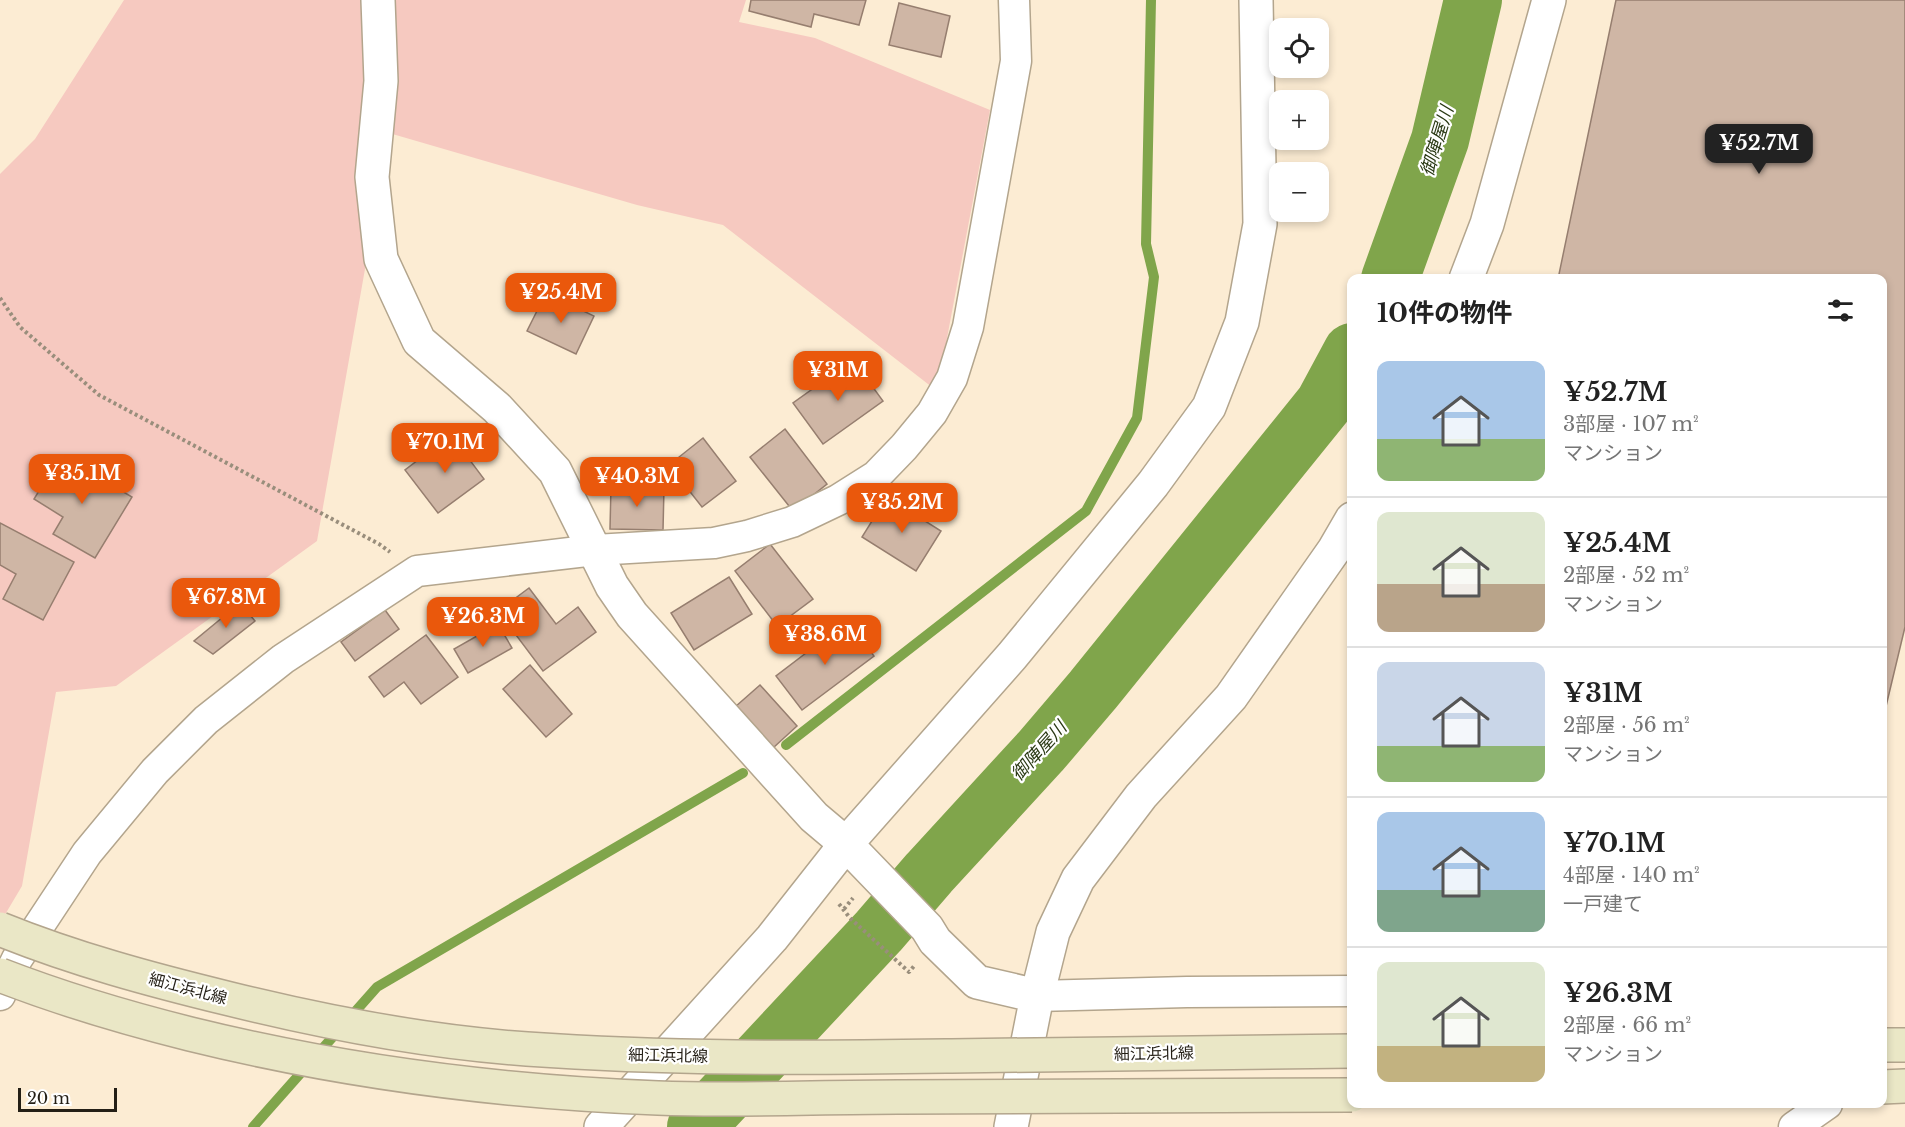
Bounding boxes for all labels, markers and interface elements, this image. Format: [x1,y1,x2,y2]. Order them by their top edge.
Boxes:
map controls [1269,18,1329,222]
button: locate [1269,18,1329,78]
button: + [1269,90,1329,150]
water label: 御陣屋川 [1416,101,1459,179]
pin: ¥52.7M [1710,124,1808,175]
text: ¥52.7M [1719,131,1799,155]
button: − [1269,162,1329,222]
pin: ¥25.4M [512,273,610,324]
text: ¥25.4M [519,280,603,304]
icon: filters [1824,294,1857,327]
text: 10件の物件 [1377,297,1512,329]
pin: ¥31M [802,351,874,402]
text: ¥31M [807,358,869,382]
text: ¥52.7M [1563,376,1667,408]
icon: home [1425,385,1497,457]
text: 3部屋 · 107 m² [1563,412,1699,436]
pin: ¥70.1M [396,423,494,474]
text: ¥70.1M [406,430,484,454]
text: マンション [1563,441,1663,465]
pin: ¥35.1M [33,454,131,505]
pin: ¥40.3M [588,457,686,508]
text: ¥35.1M [43,461,121,485]
text: ¥40.3M [594,464,680,488]
pin: ¥35.2M [853,483,951,534]
text: ¥35.2M [861,490,943,514]
text: ¥25.4M [1563,527,1671,559]
icon: home [1425,536,1497,608]
text: 2部屋 · 52 m² [1563,563,1689,587]
pin: ¥67.8M [177,578,275,629]
text: ¥67.8M [186,585,266,609]
text: マンション [1563,592,1663,616]
pin: ¥26.3M [434,597,532,648]
text: ¥26.3M [441,604,525,628]
pin: ¥38.6M [776,615,874,666]
text: ¥38.6M [783,622,867,646]
text: ¥31M [1563,677,1643,709]
icon: home [1425,686,1497,758]
text: 2部屋 · 56 m² [1563,713,1690,737]
water label: 御陣屋川 [1007,715,1073,785]
text: マンション [1563,742,1663,766]
text: ¥70.1M [1563,827,1666,859]
icon: home [1425,836,1497,908]
text: 4部屋 · 140 m² [1563,863,1700,887]
text: 一戸建て [1563,892,1643,916]
street label: 細江浜北線 [147,968,229,1008]
text: ¥26.3M [1563,977,1673,1009]
icon: home [1425,986,1497,1058]
text: 2部屋 · 66 m² [1563,1013,1691,1037]
street label: 細江浜北線 [1114,1042,1194,1064]
text: マンション [1563,1042,1663,1066]
street label: 細江浜北線 [628,1044,708,1066]
scale bar [18,1085,117,1112]
text: 20 m [27,1088,70,1108]

